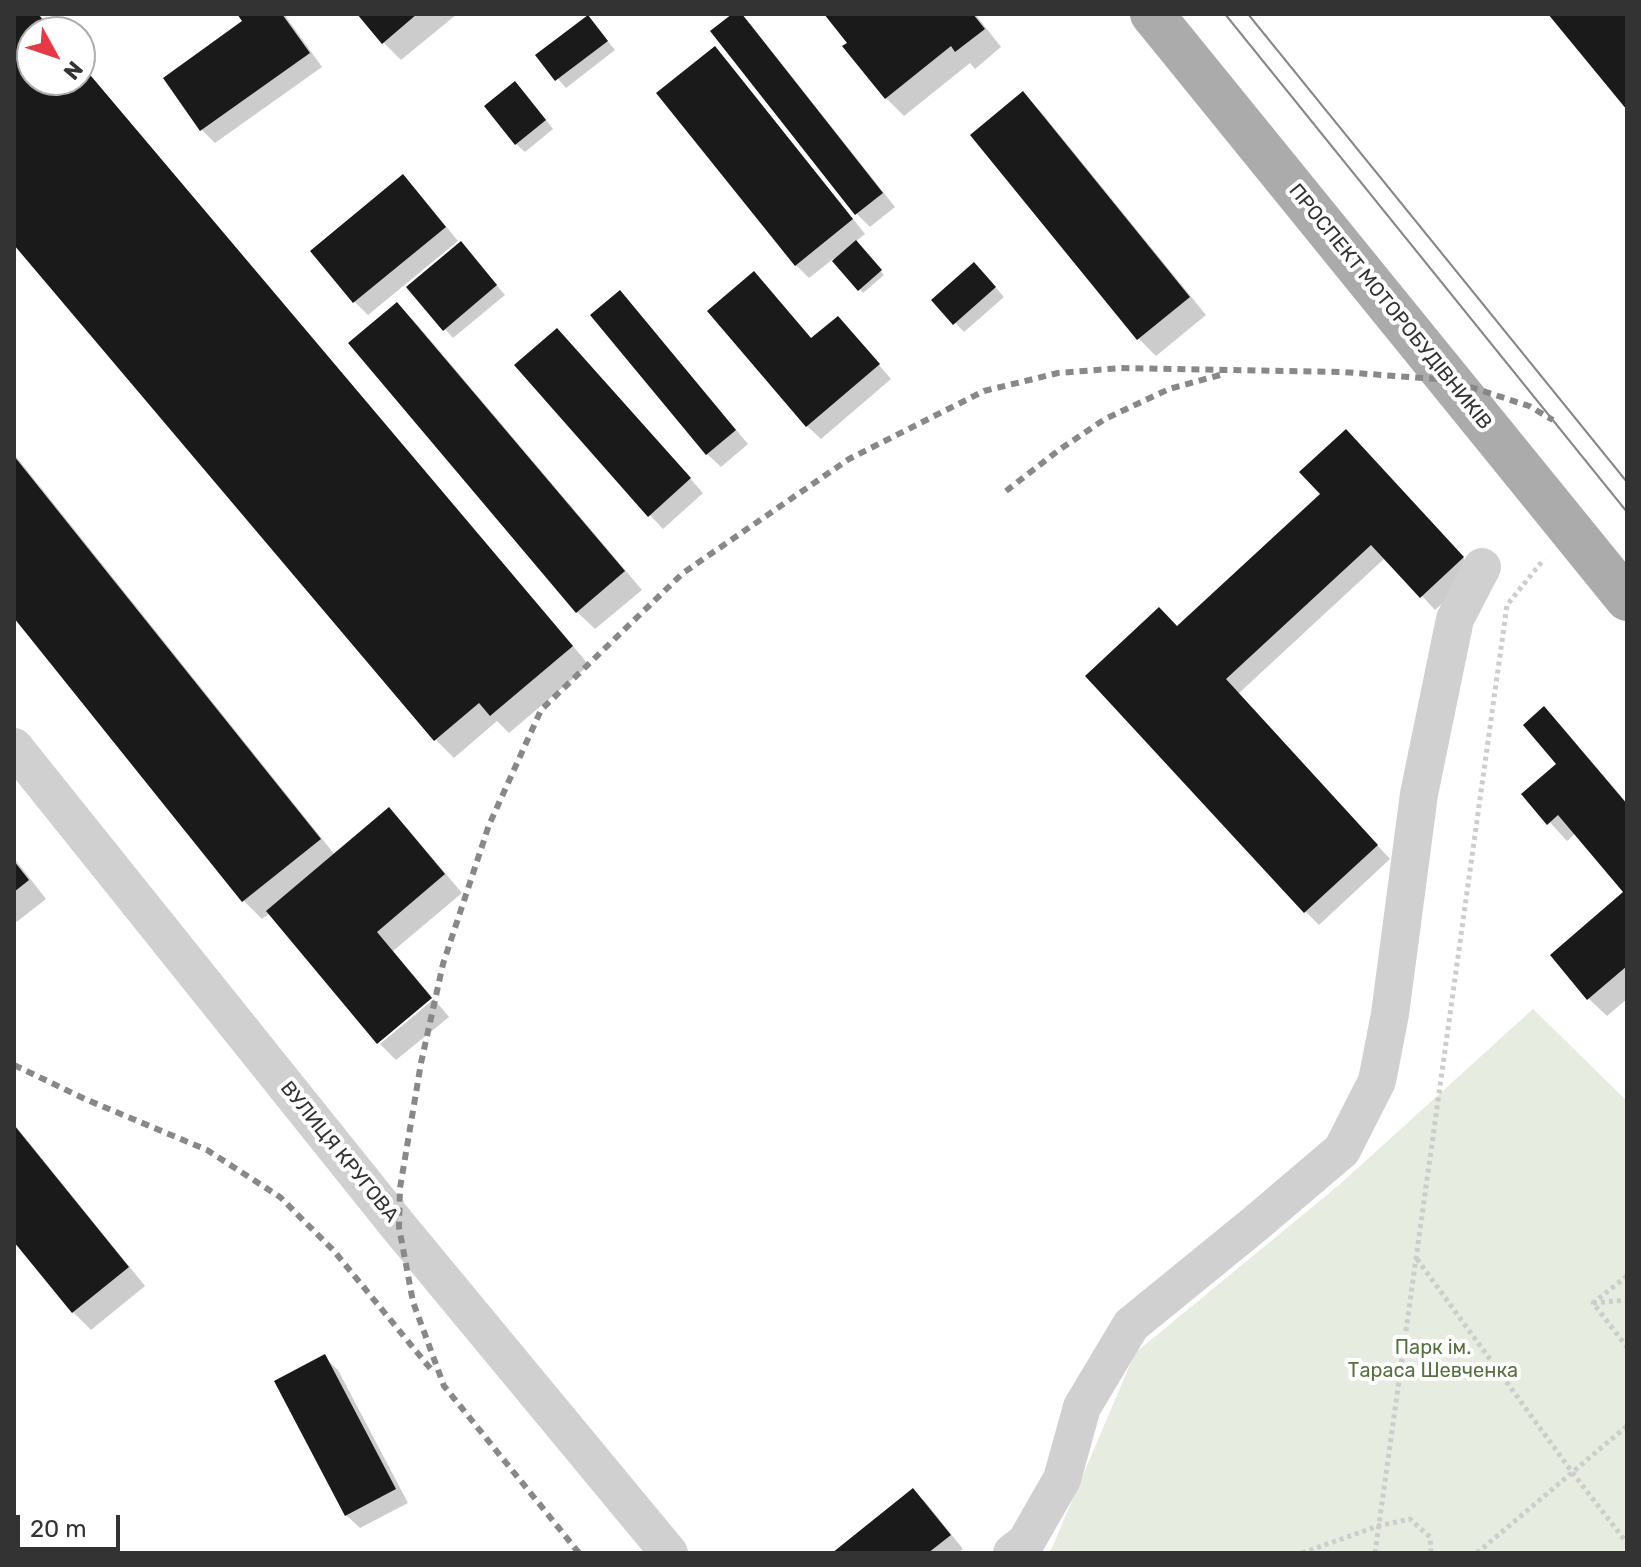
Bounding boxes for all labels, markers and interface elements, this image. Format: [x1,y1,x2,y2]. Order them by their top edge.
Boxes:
north arrow [16,16,96,96]
text: N [58,56,89,85]
street label: ПРОСПЕКТ МОТОРОБУДІВНИКІВ [1283,179,1497,435]
street label: ВУЛИЦЯ КРУГОВА [275,1077,403,1227]
park label: Парк ім. Тараса Шевченка [1348,1336,1518,1383]
scale bar [20,1499,124,1549]
text: 20 m [30,1515,87,1543]

